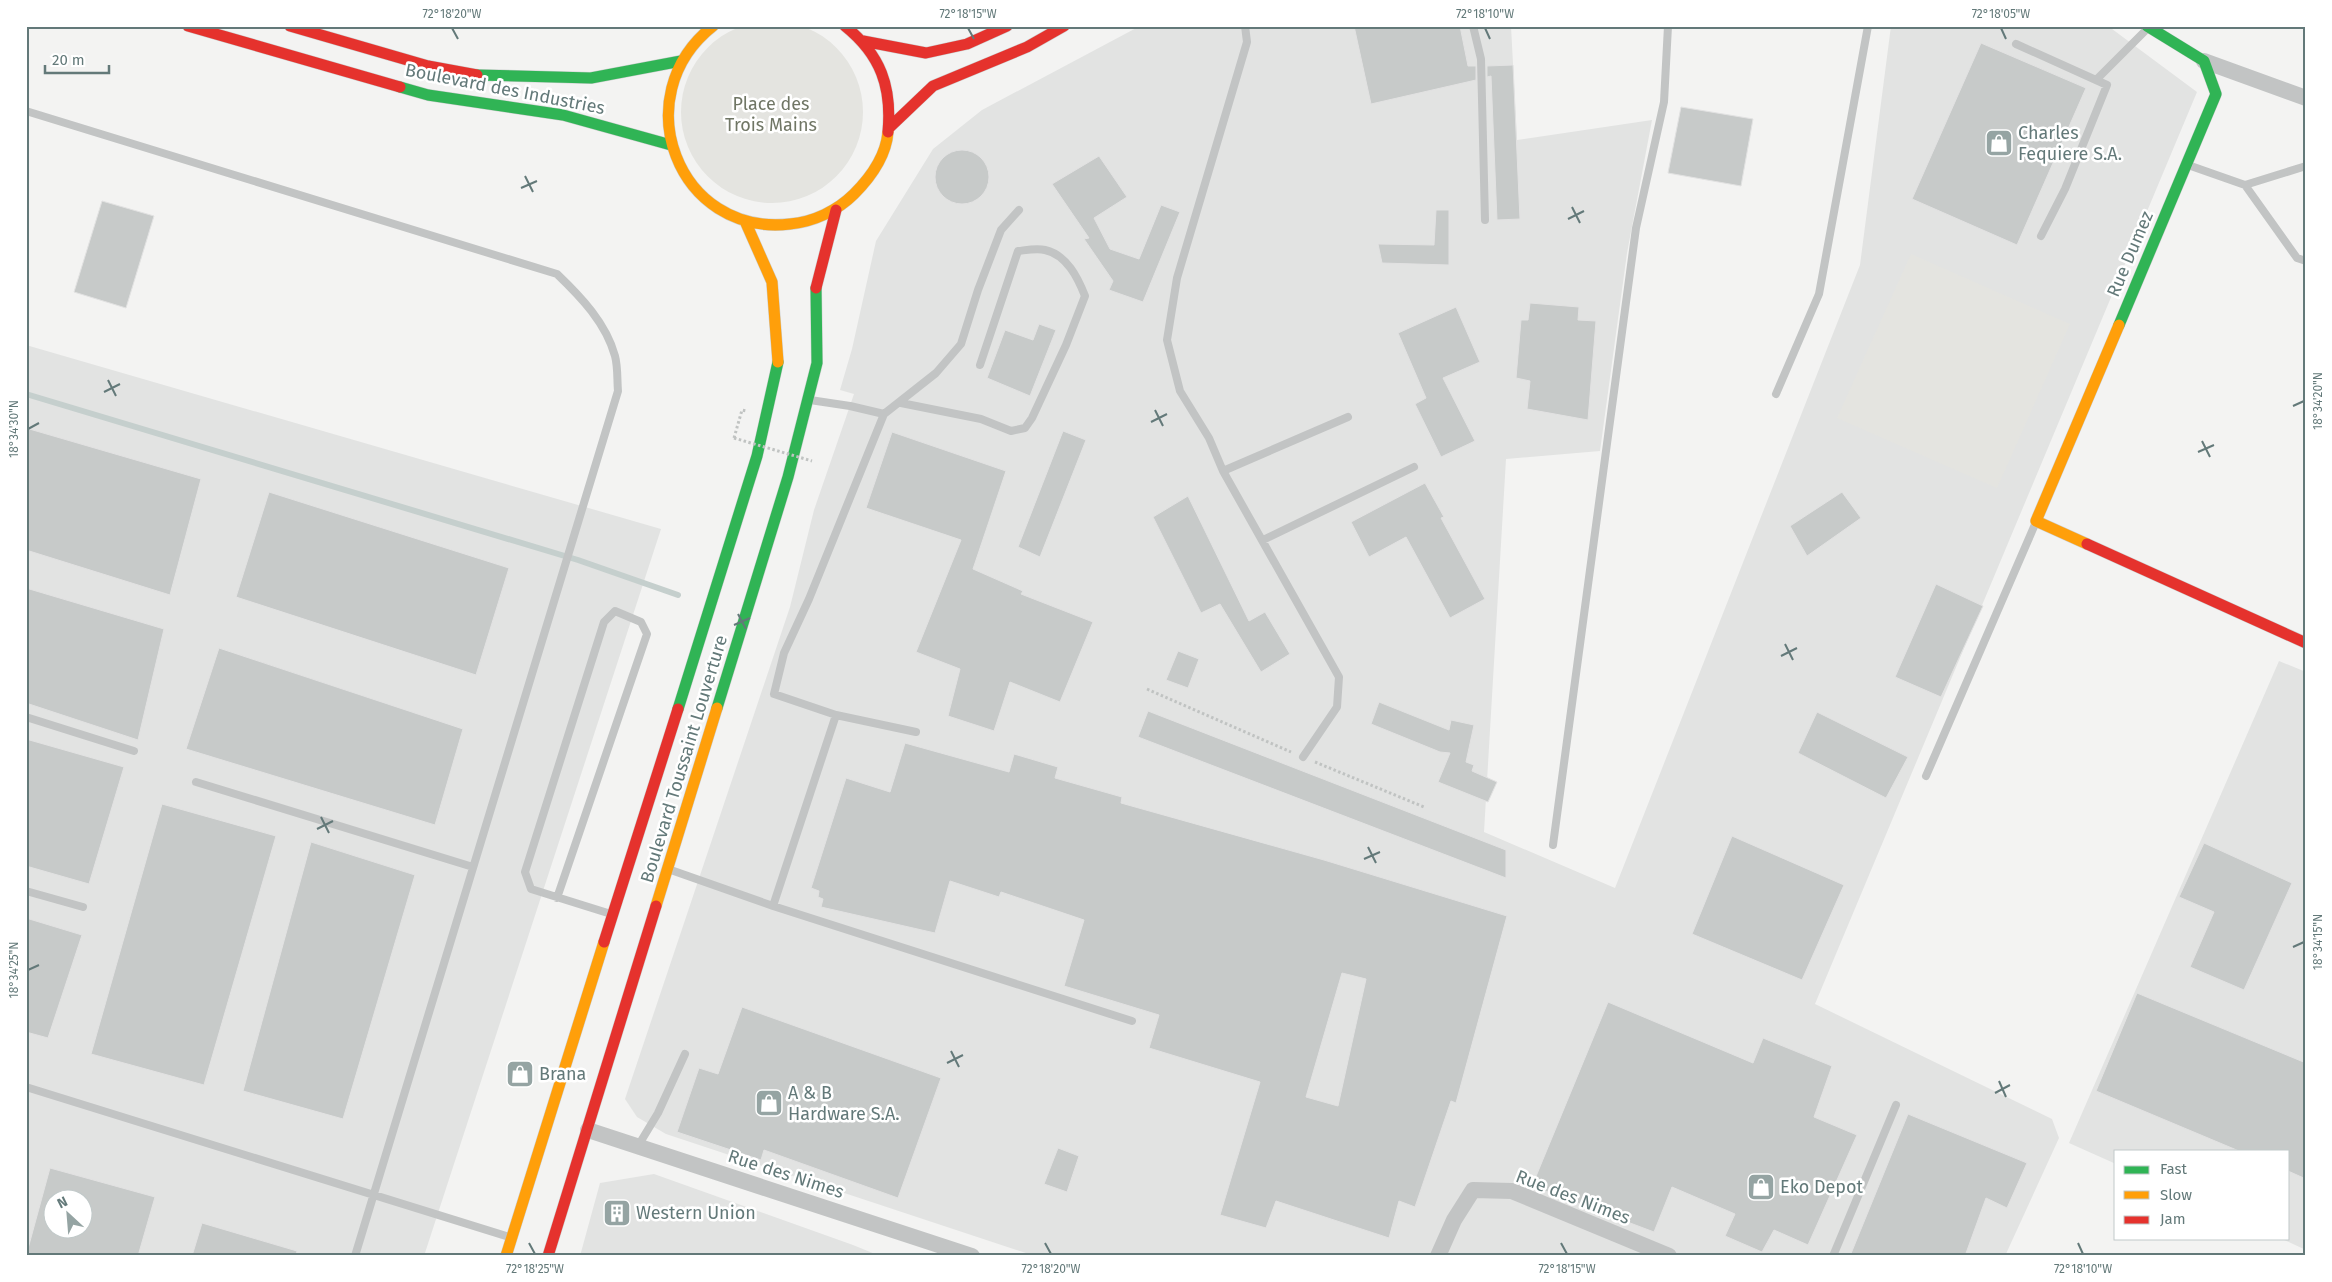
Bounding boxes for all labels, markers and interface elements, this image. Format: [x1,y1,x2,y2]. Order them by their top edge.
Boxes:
text: 72°18'20"W [423,7,482,21]
text: 72°18'15"W [939,7,997,21]
text: 72°18'10"W [1456,7,1514,21]
text: 72°18'05"W [1972,7,2030,21]
scale bar [45,42,109,74]
text: 20 m [52,51,85,69]
street label: Boulevard des Industries [403,59,607,119]
park label: Place des Trois Mains [725,93,817,136]
place label: Charles Fequiere S.A. [2018,122,2122,165]
shop icon: Charles Fequiere S.A. [1984,128,2014,158]
street label: Rue Dumez [2102,208,2158,300]
text: 18°34'20"N [2311,372,2325,430]
text: 18°34'30"N [7,400,21,458]
street label: Boulevard Toussaint Louverture [636,632,732,886]
text: 18°34'15"N [2311,914,2325,970]
text: 18°34'25"N [7,941,21,999]
shop icon: Brana [505,1059,535,1089]
place label: Brana [539,1063,586,1085]
place label: A & B Hardware S.A. [788,1082,900,1125]
shop icon: A & B Hardware S.A. [754,1088,784,1118]
street label: Rue des Nimes [725,1145,847,1203]
legend [2114,1150,2290,1240]
text: Fast [2160,1160,2187,1178]
street label: Rue des Nimes [1513,1165,1633,1229]
shop icon: Eko Depot [1746,1172,1776,1202]
place label: Eko Depot [1780,1176,1864,1198]
text: Slow [2160,1186,2192,1204]
north arrow [42,1190,92,1240]
text: N [55,1193,70,1212]
building icon: Western Union [602,1198,632,1228]
place label: Western Union [636,1202,756,1224]
text: Jam [2160,1210,2186,1228]
text: 72°18'25"W [506,1262,564,1276]
text: 72°18'20"W [1022,1262,1081,1276]
text: 72°18'15"W [1538,1262,1596,1276]
text: 72°18'10"W [2054,1262,2112,1276]

